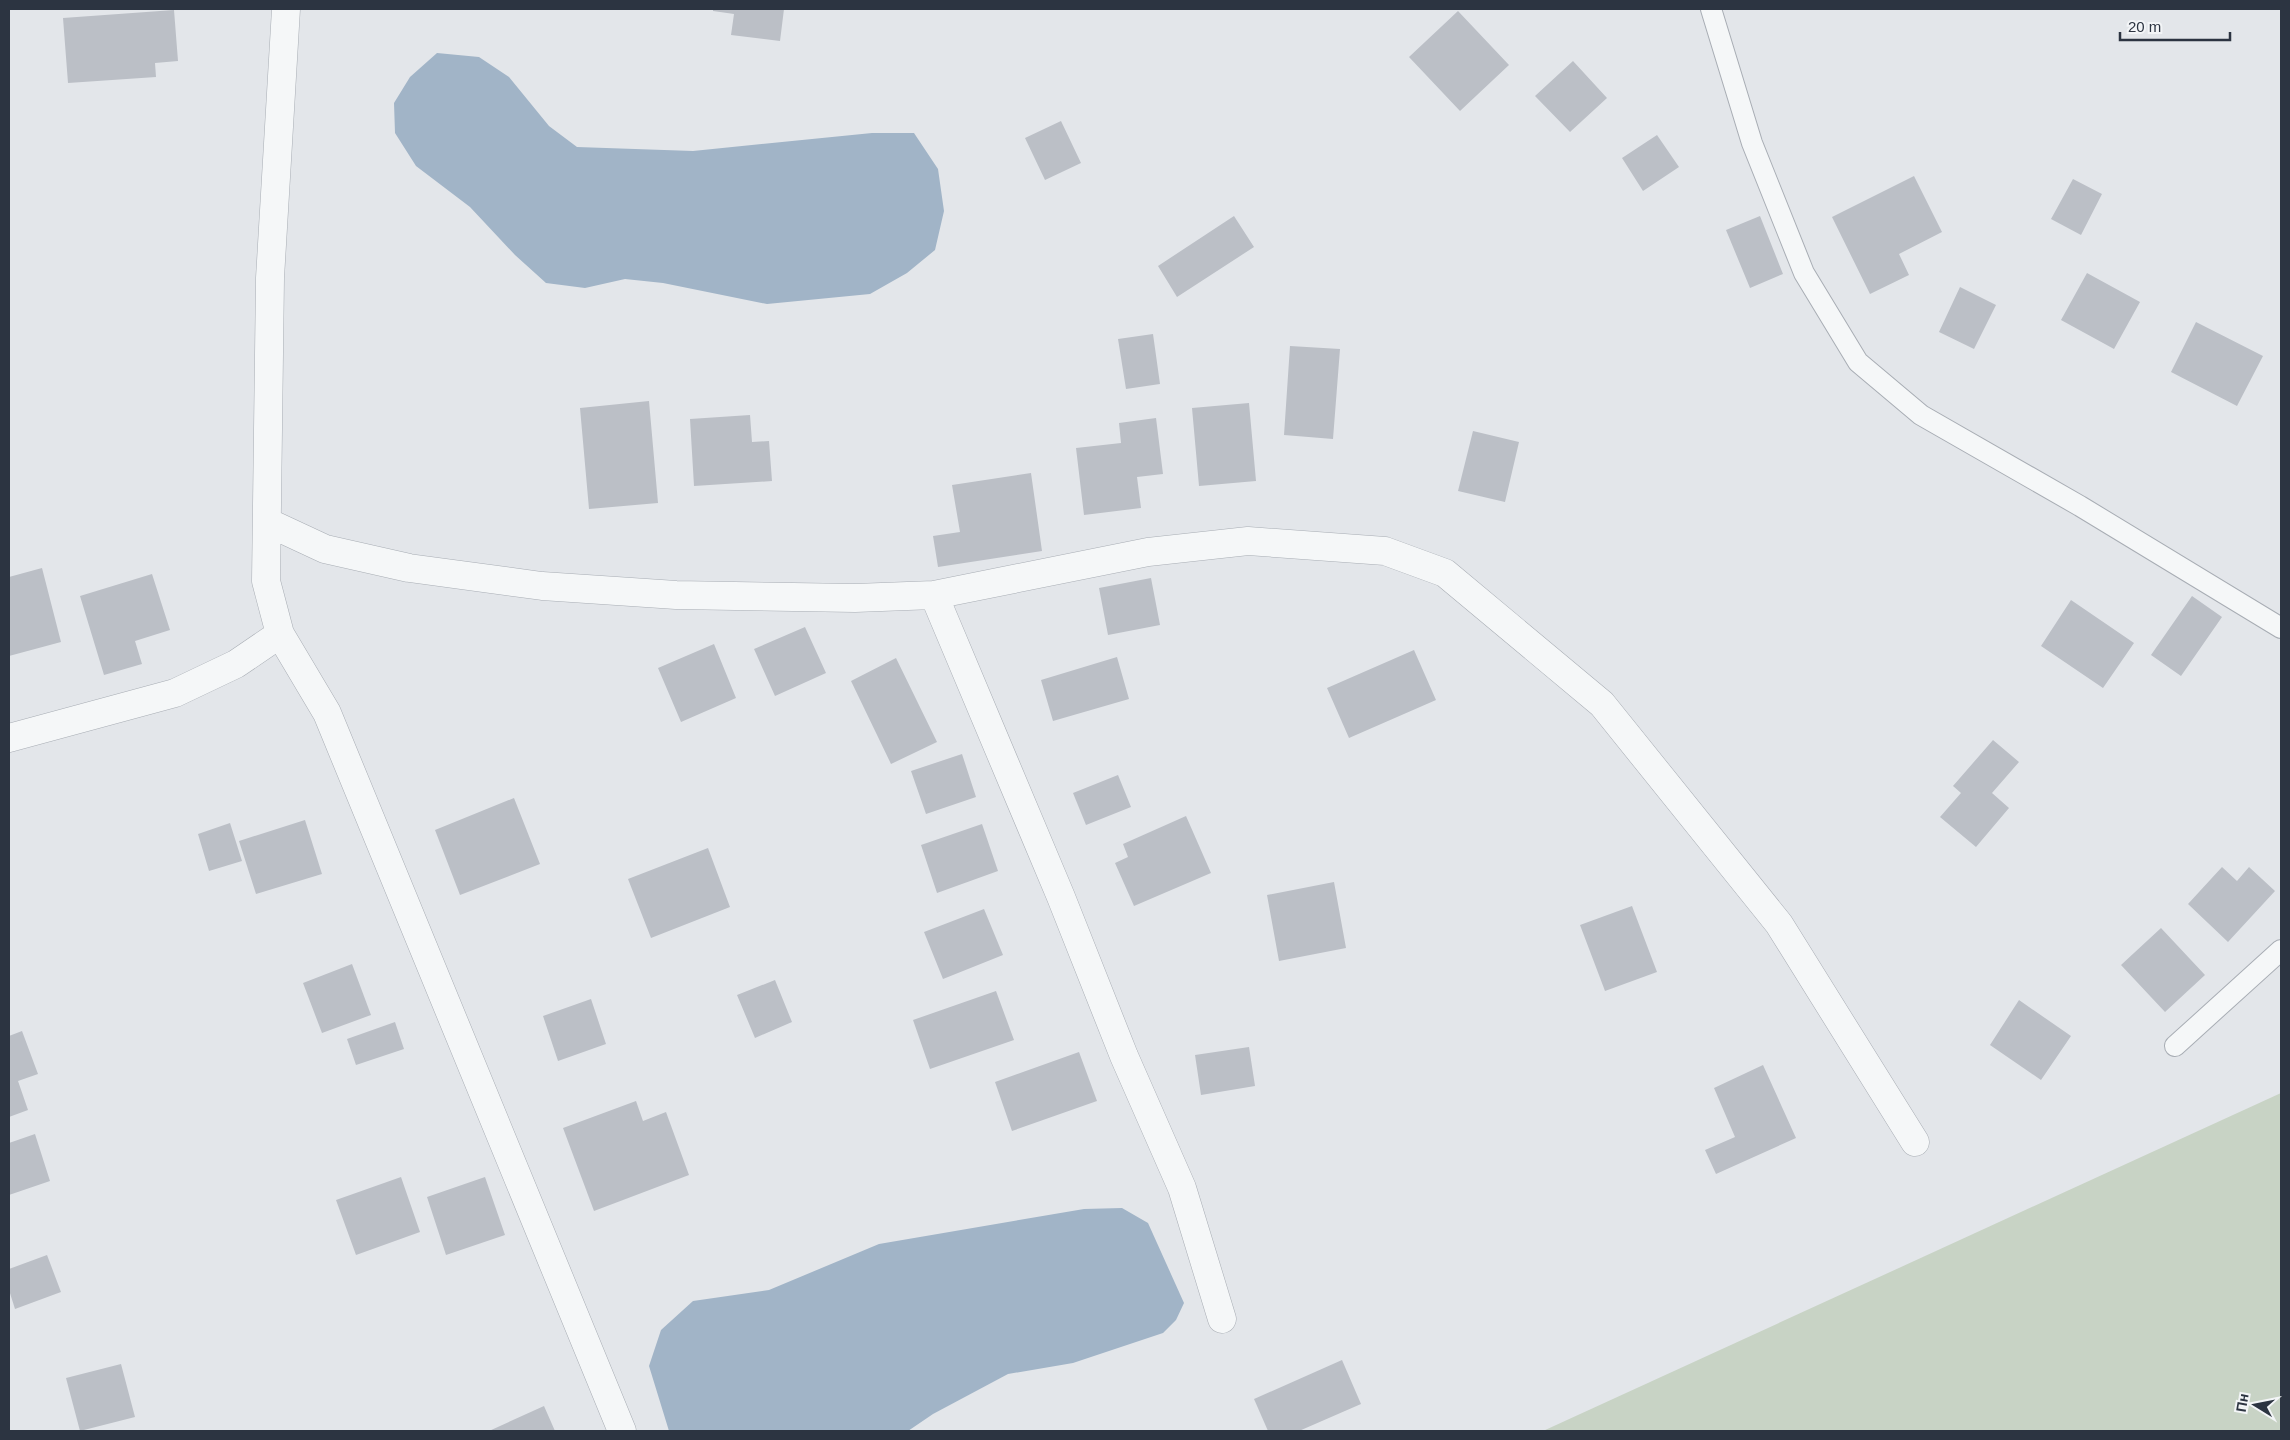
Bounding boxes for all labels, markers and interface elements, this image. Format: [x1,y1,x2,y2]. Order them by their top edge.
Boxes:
scale bar [2120,10,2230,42]
text: 20 m [2128,18,2161,35]
north arrow [2230,1380,2280,1430]
text: Пн [2233,1392,2252,1413]

